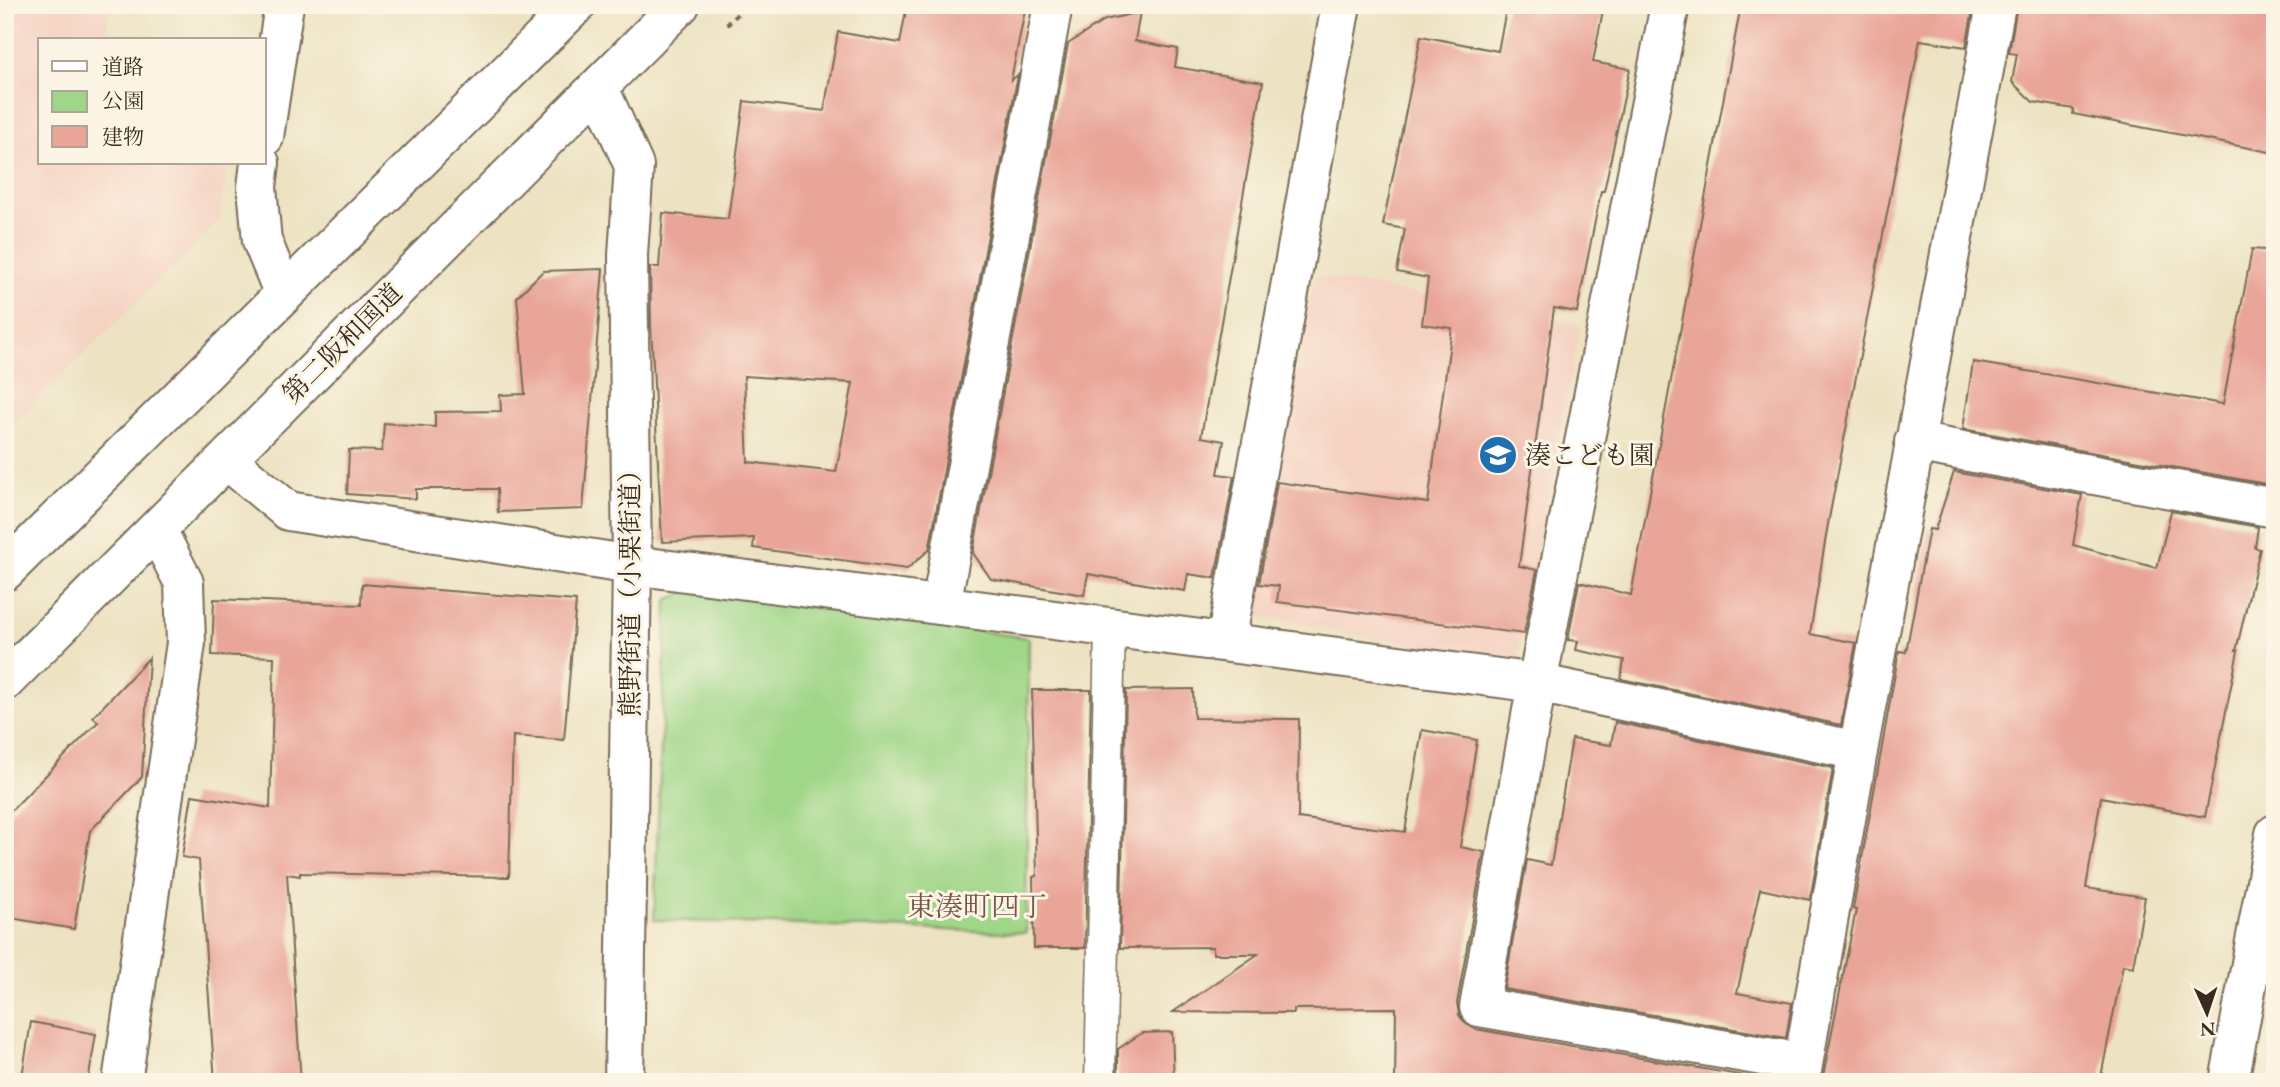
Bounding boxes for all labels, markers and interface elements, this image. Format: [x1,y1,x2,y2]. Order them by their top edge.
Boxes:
legend [38,38,266,164]
text: 道路 [102,53,144,80]
text: 公園 [102,87,144,114]
text: 建物 [102,123,144,150]
street label: 第二阪和国道 [275,276,409,410]
school or university icon: 湊こども園 [1477,434,1519,476]
place label: 湊こども園 [1525,438,1655,472]
street label: 熊野街道（小栗街道） [613,457,647,717]
district label: 東湊町四丁 [907,888,1047,924]
north arrow [2172,978,2242,1048]
text: N [2199,1017,2216,1042]

